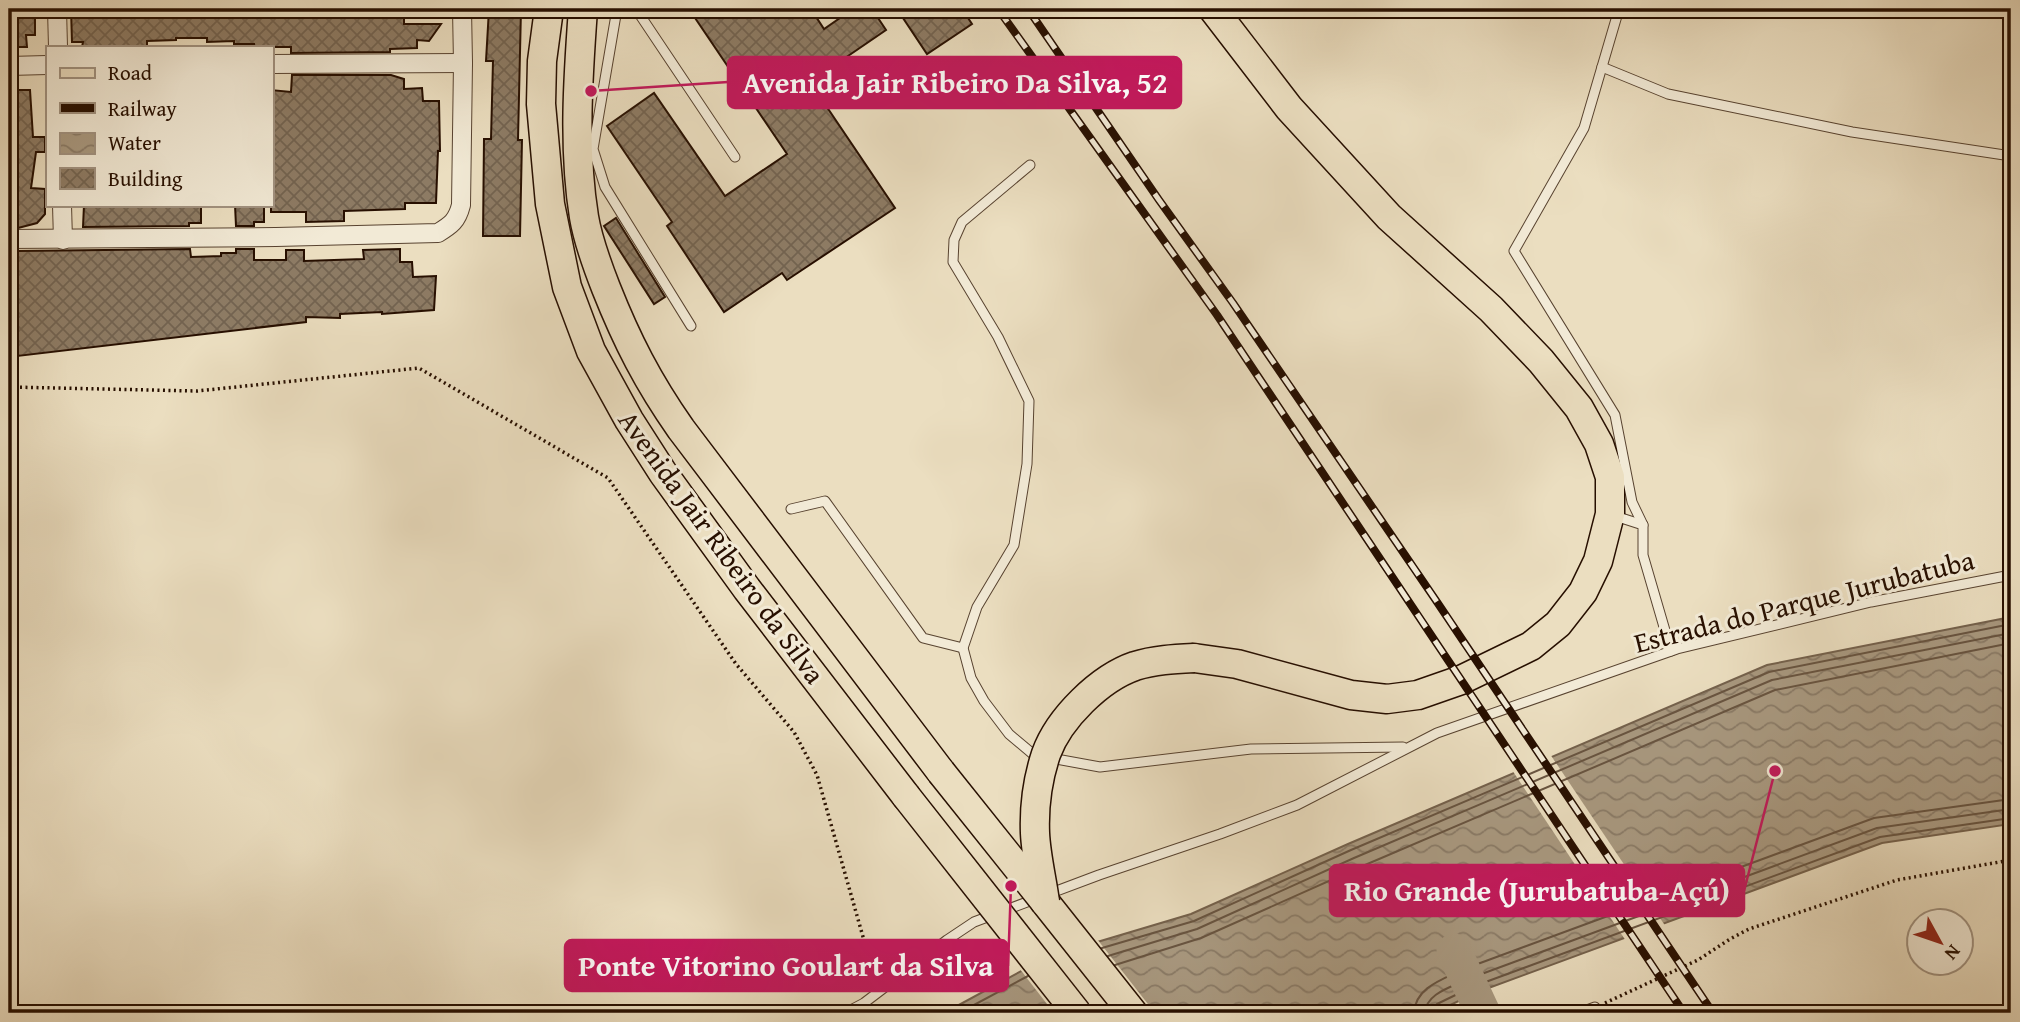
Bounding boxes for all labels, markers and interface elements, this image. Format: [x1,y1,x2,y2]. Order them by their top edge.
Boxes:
legend [46,46,273,206]
text: Road [108,57,153,88]
callout: Avenida Jair Ribeiro Da Silva, 52 [728,57,1181,108]
text: Avenida Jair Ribeiro Da Silva, 52 [742,60,1168,104]
text: Railway [108,93,177,124]
text: Water [108,127,161,158]
text: Building [108,163,183,194]
street label: Avenida Jair Ribeiro da Silva [609,402,836,692]
street label: Estrada do Parque Jurubatuba [1630,538,1979,663]
callout: Rio Grande (Jurubatuba-Açú) [1330,865,1744,916]
text: Rio Grande (Jurubatuba-Açú) [1344,868,1730,912]
north arrow [1904,906,1974,976]
text: N [1938,939,1968,967]
callout: Ponte Vitorino Goulart da Silva [565,940,1008,991]
text: Ponte Vitorino Goulart da Silva [578,943,994,987]

